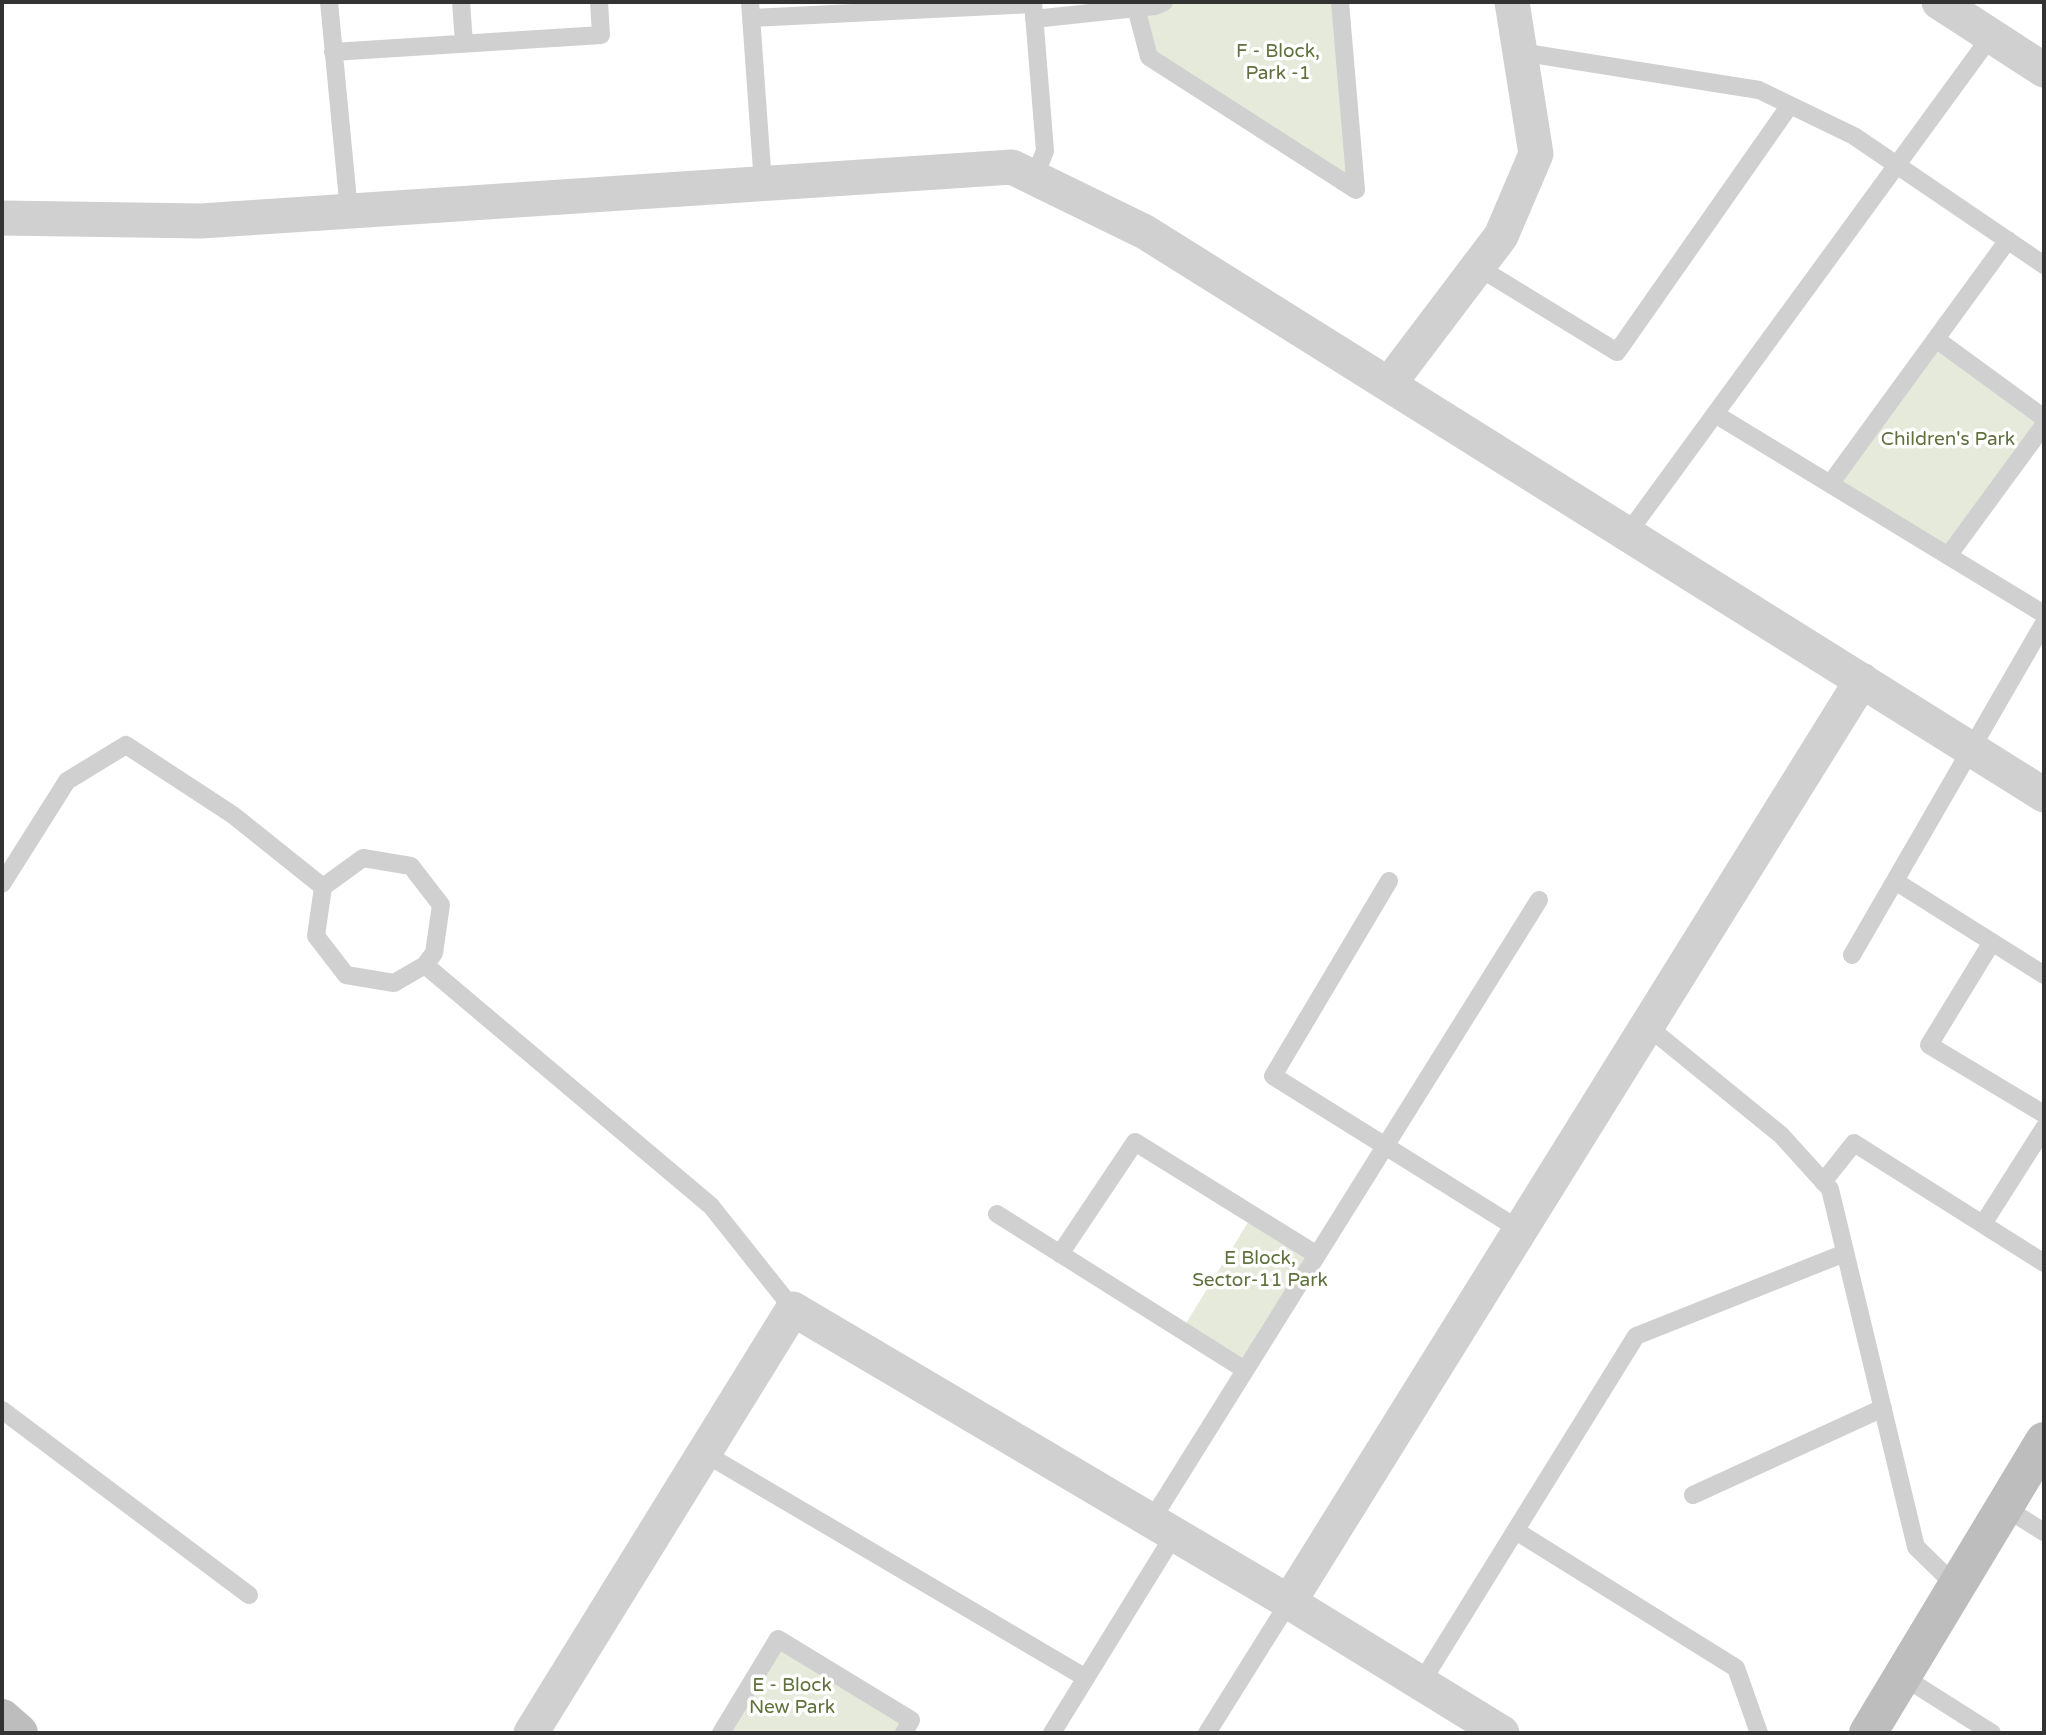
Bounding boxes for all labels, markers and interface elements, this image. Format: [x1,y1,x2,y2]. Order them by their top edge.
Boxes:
park label: F - Block, Park -1 [1236,41,1320,85]
park label: Children's Park [1881,429,2015,451]
park label: E Block, Sector-11 Park [1192,1248,1328,1292]
park label: E - Block New Park [749,1675,835,1719]

